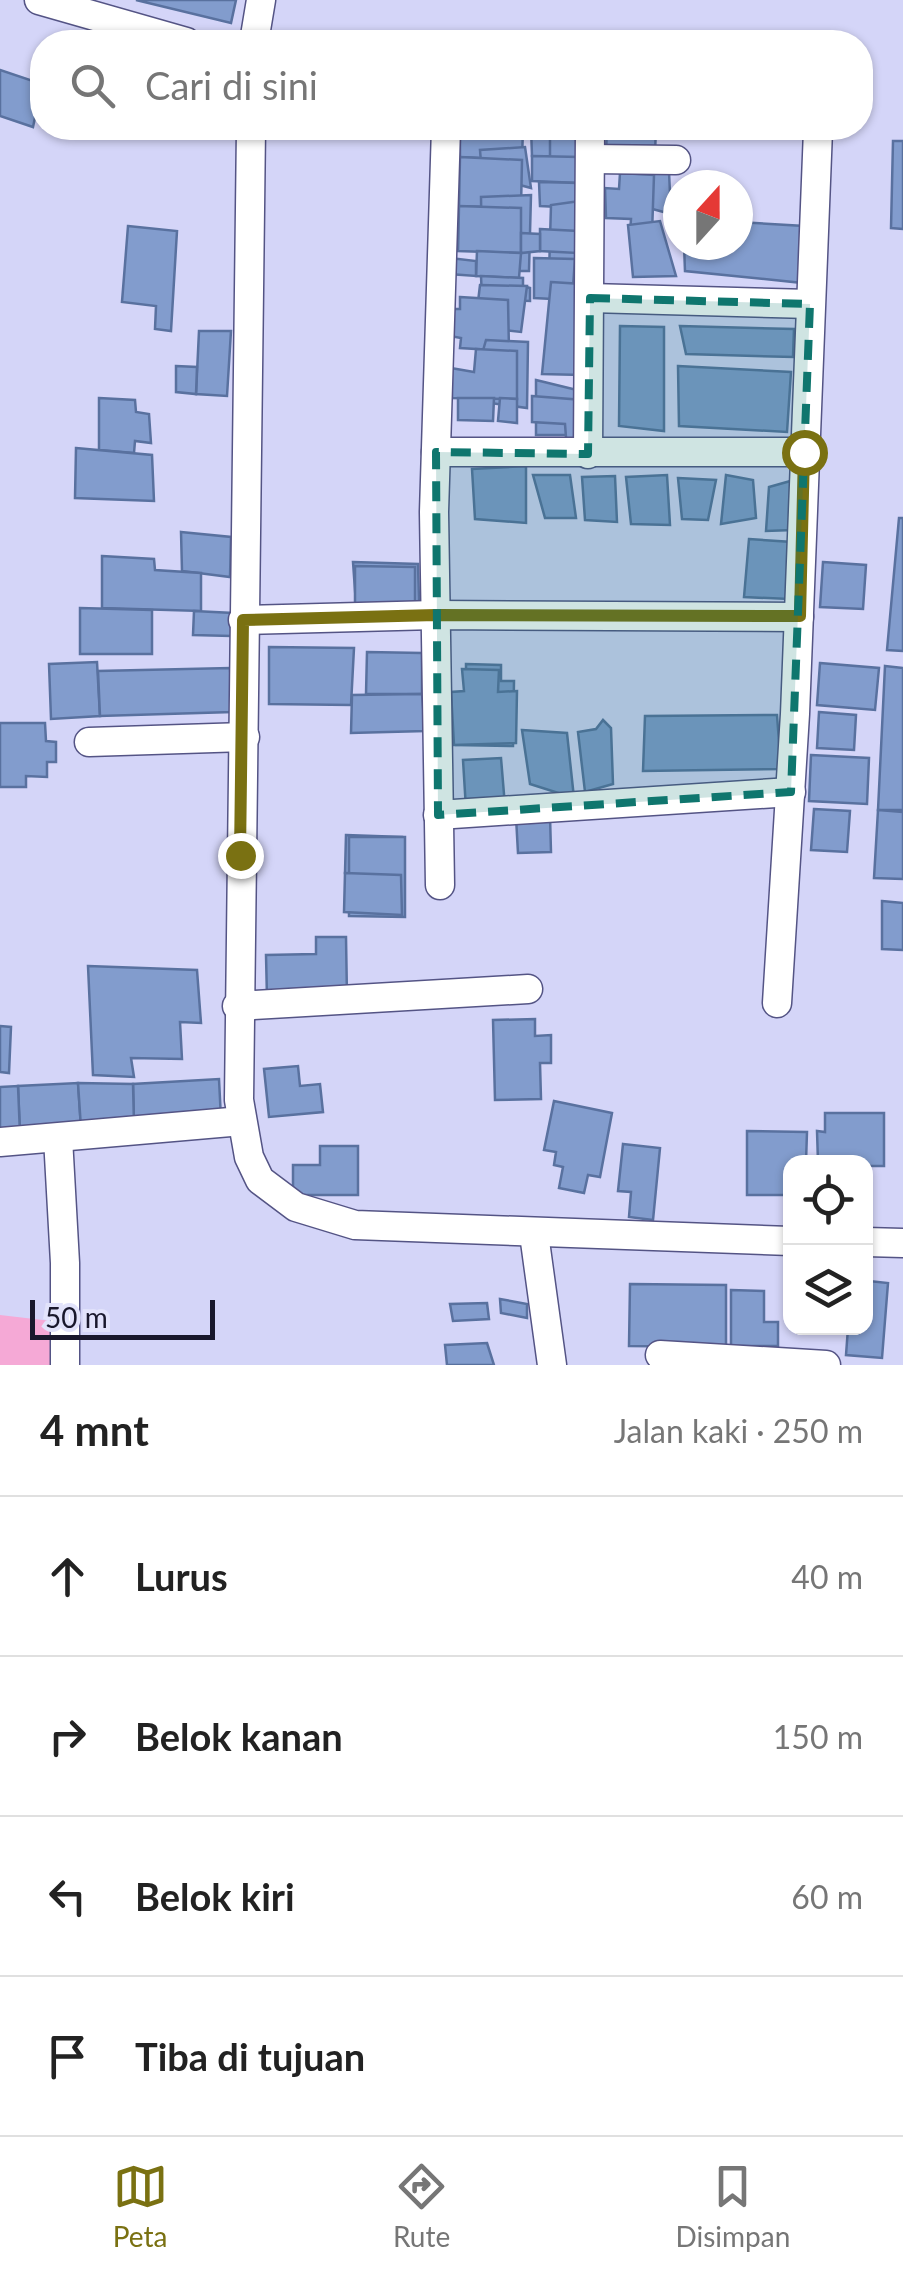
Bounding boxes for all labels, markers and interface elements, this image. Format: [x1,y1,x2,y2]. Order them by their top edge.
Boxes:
search box [30,30,873,140]
icon: search [65,58,120,113]
text: Cari di sini [145,62,318,108]
north arrow [663,170,753,260]
route start [782,430,828,476]
route end [218,833,264,879]
map controls [783,1155,873,1335]
button: locate [783,1155,873,1245]
button: layers [783,1245,873,1335]
scale bar [30,1295,215,1340]
text: 50 m [45,1300,108,1334]
text: 4 mnt [40,1405,149,1455]
text: Jalan kaki · 250 m [614,1411,863,1450]
icon: ahead [40,1549,95,1604]
text: Lurus [135,1553,228,1599]
text: 40 m [791,1557,863,1596]
icon: right [40,1709,95,1764]
text: Belok kanan [135,1713,343,1759]
text: 150 m [773,1717,863,1756]
icon: left [40,1869,95,1924]
text: Belok kiri [135,1873,295,1919]
text: 60 m [791,1877,863,1916]
icon: arrive [40,2029,95,2084]
text: Tiba di tujuan [135,2033,365,2079]
tab: Peta [113,2159,168,2253]
tab: Rute [393,2159,450,2253]
tab: Disimpan [676,2159,790,2253]

